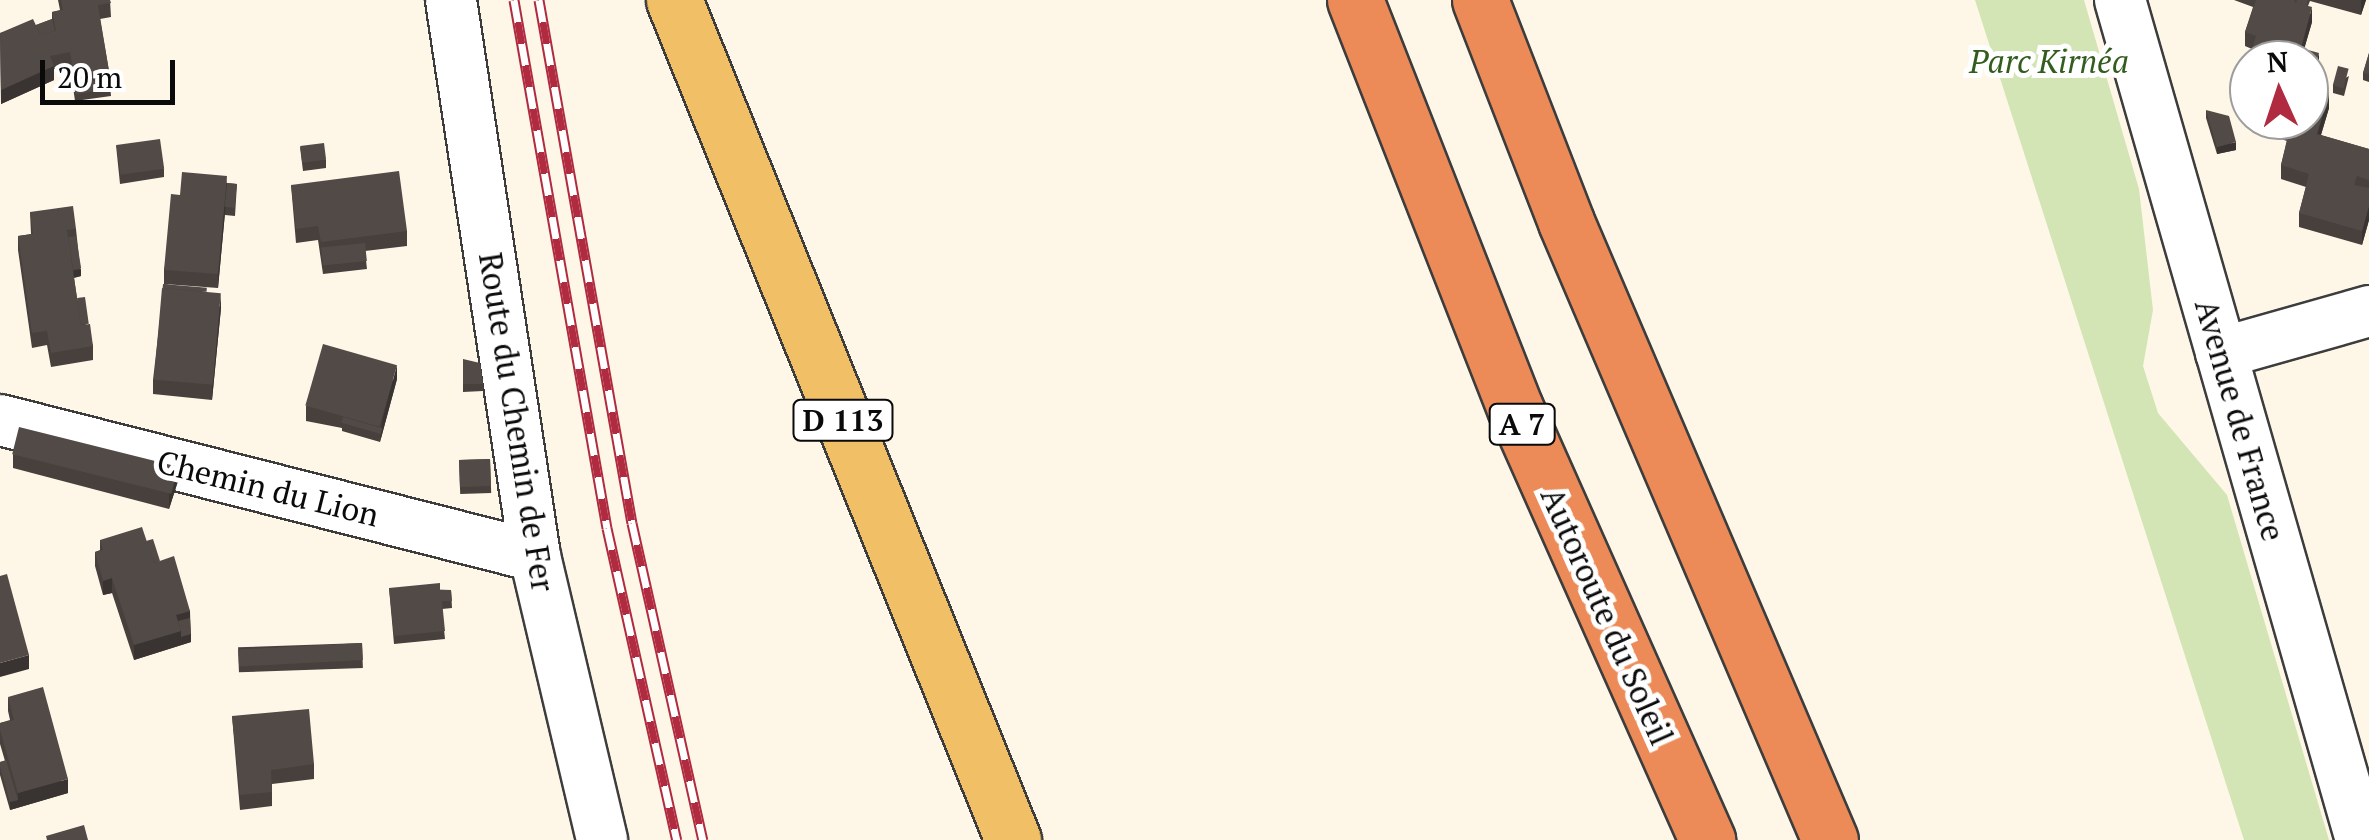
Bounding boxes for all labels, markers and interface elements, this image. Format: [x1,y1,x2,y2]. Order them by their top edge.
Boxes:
scale bar [45,40,180,102]
north arrow [2229,40,2329,140]
park label: Parc Kirnéa [1969,42,2129,80]
text: N [2266,43,2289,81]
text: 20 m [57,57,122,97]
street label: Route du Chemin de Fer [471,250,563,594]
street label: Avenue de France [2187,295,2293,545]
road number: D 113 [790,395,896,445]
road number: A 7 [1487,399,1557,449]
street label: Chemin du Lion [153,442,383,534]
street label: Autoroute du Soleil [1533,481,1681,751]

